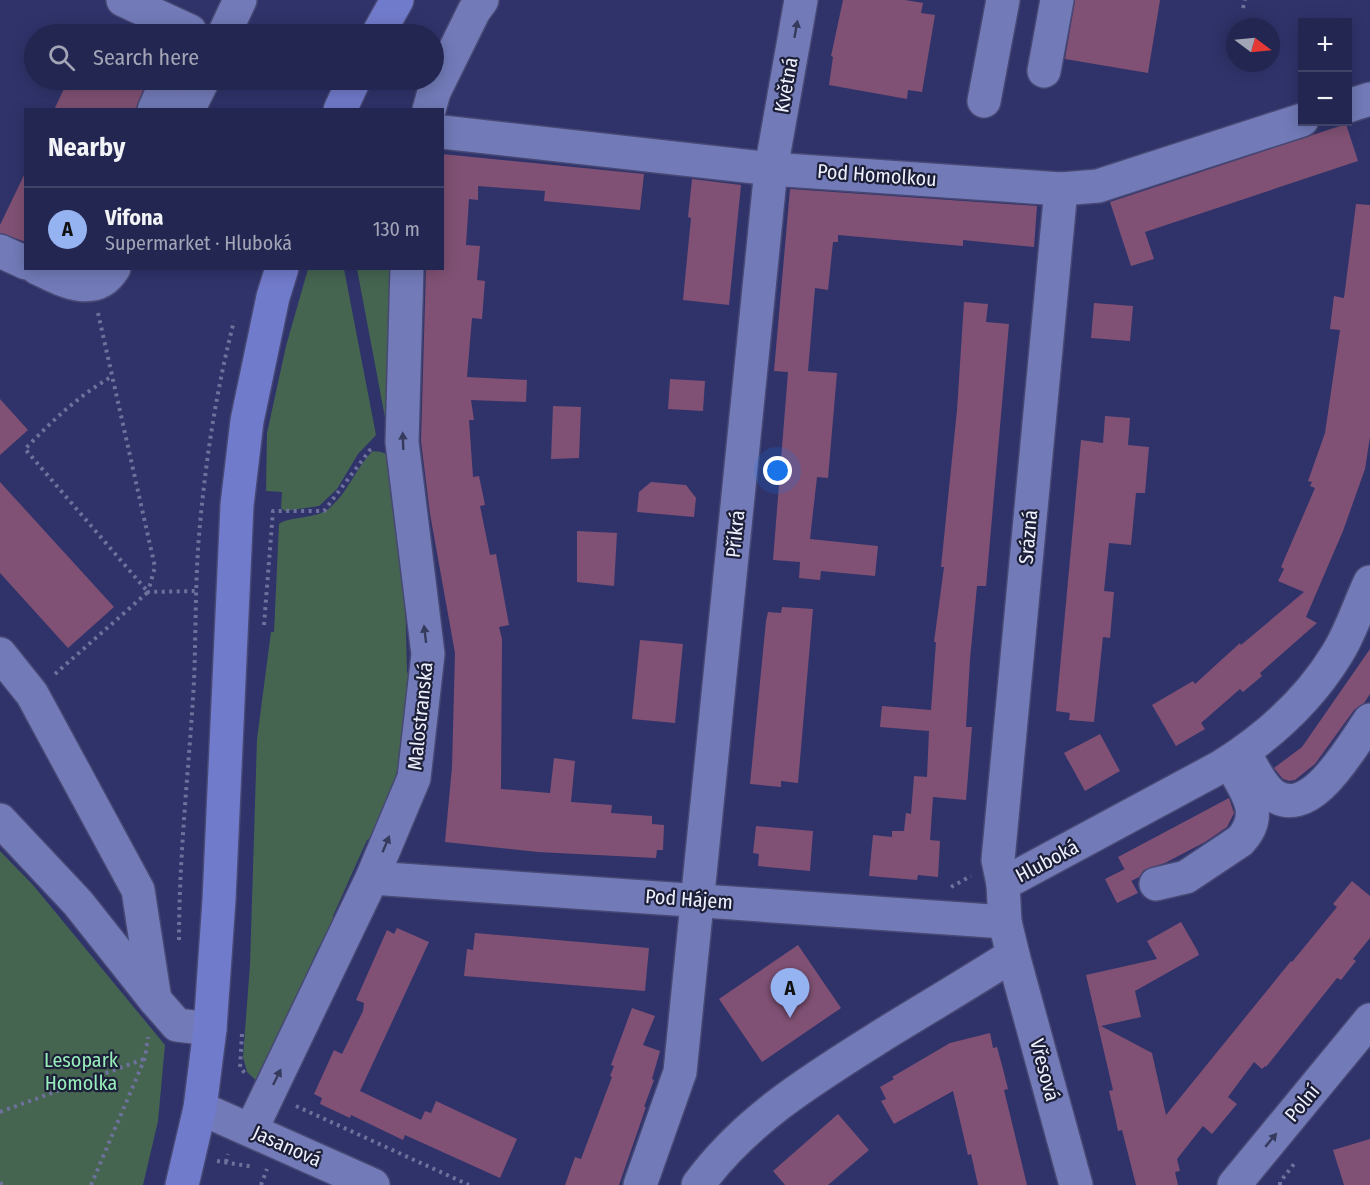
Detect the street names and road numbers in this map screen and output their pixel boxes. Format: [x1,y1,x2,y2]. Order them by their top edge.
street label: Květná [769,55,803,115]
street label: Pod Homolkou [816,159,938,191]
street label: Příkrá [721,509,749,559]
street label: Srázná [1014,509,1042,565]
street label: Malostranská [402,661,438,771]
street label: Hluboká [1011,834,1083,888]
street label: Pod Hájem [644,884,734,914]
street label: Vřesová [1025,1036,1065,1104]
street label: Polní [1280,1079,1324,1127]
street label: Jasanová [249,1120,325,1172]

